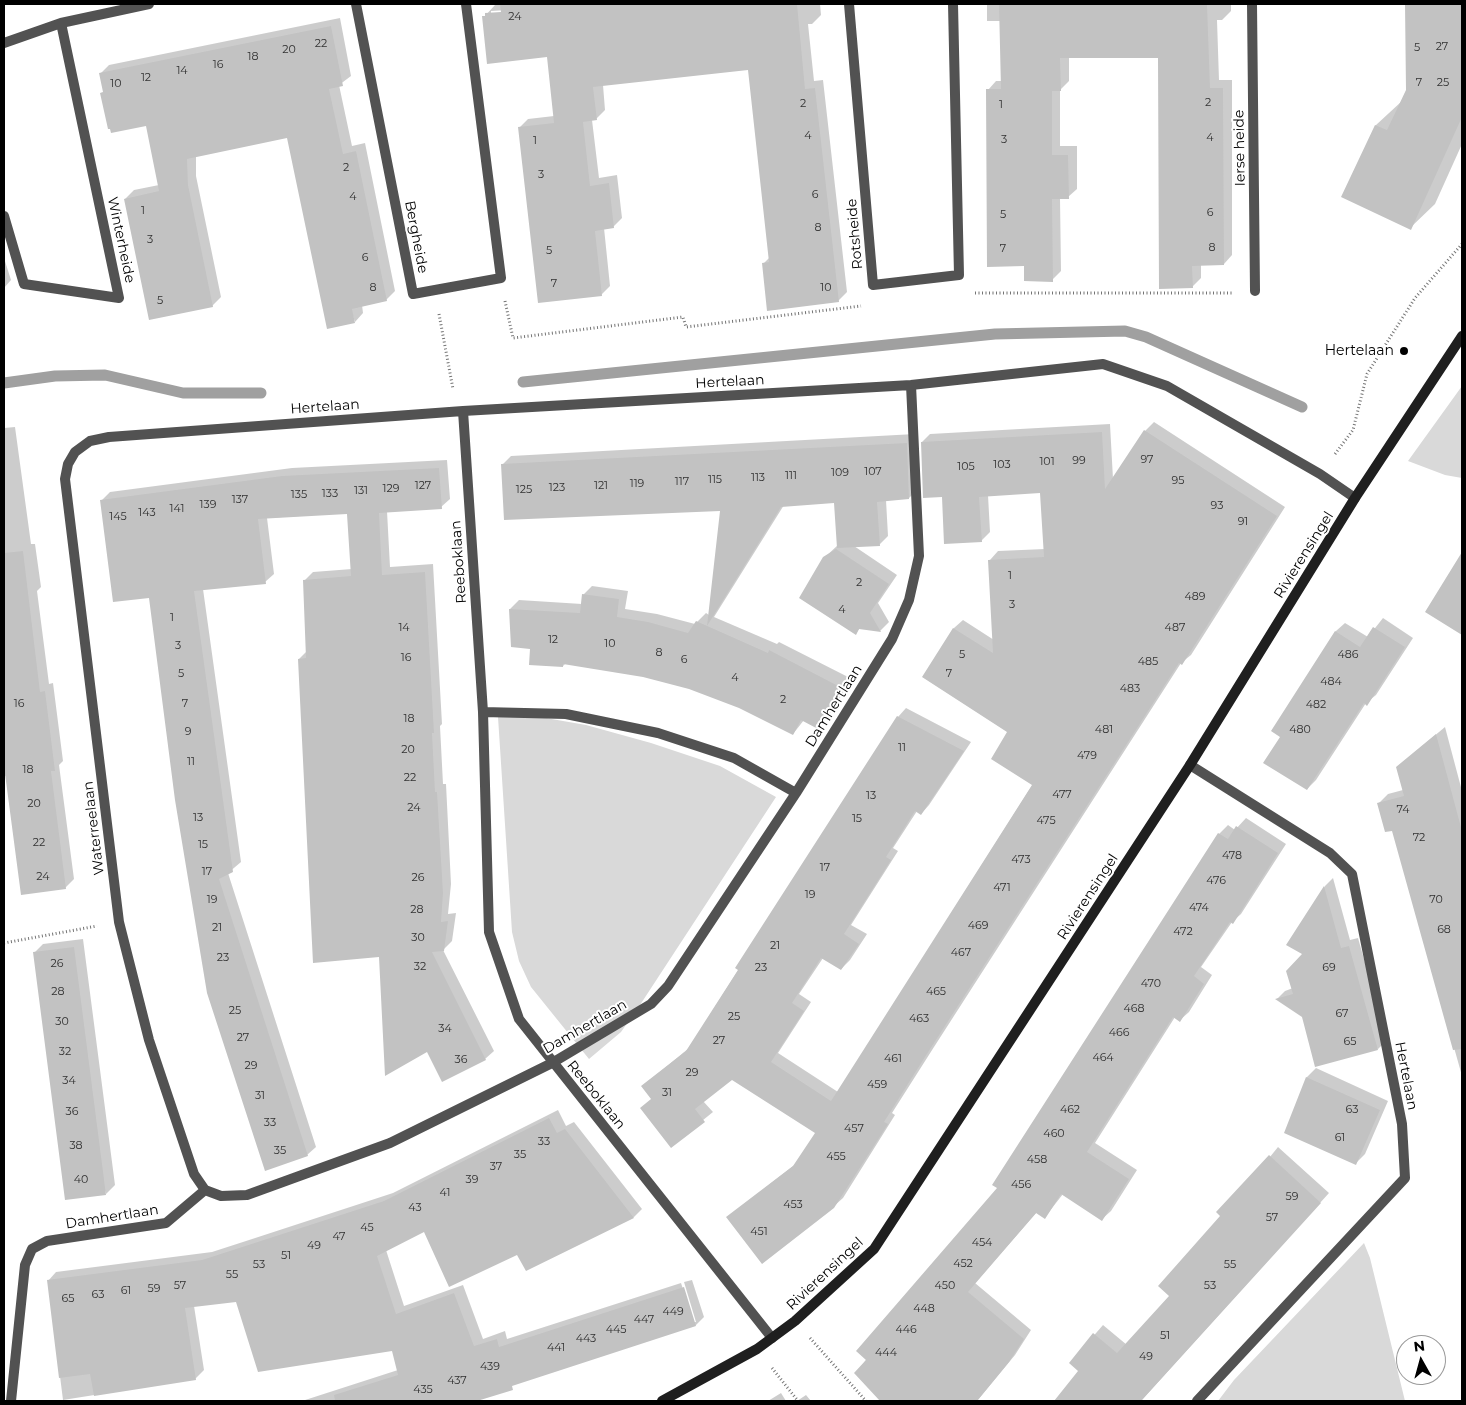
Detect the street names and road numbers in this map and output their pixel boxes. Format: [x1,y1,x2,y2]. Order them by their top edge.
street label: Ierse heide [1231,109,1249,187]
street label: Winterheide [104,195,138,285]
street label: Rotsheide [844,198,866,270]
street label: Bergheide [401,199,431,275]
street label: Hertelaan [695,372,765,392]
street label: Hertelaan [290,396,360,418]
street label: Rivierensingel [1271,509,1337,601]
street label: Reeboklaan [448,520,470,604]
street label: Damhertlaan [802,662,866,750]
street label: Waterreelaan [80,780,108,876]
street label: Rivierensingel [1054,851,1122,943]
street label: Damhertlaan [540,996,630,1058]
street label: Hertelaan [1391,1040,1421,1112]
street label: Reeboklaan [563,1057,629,1133]
street label: Damhertlaan [64,1201,160,1233]
street label: Rivierensingel [783,1234,867,1314]

